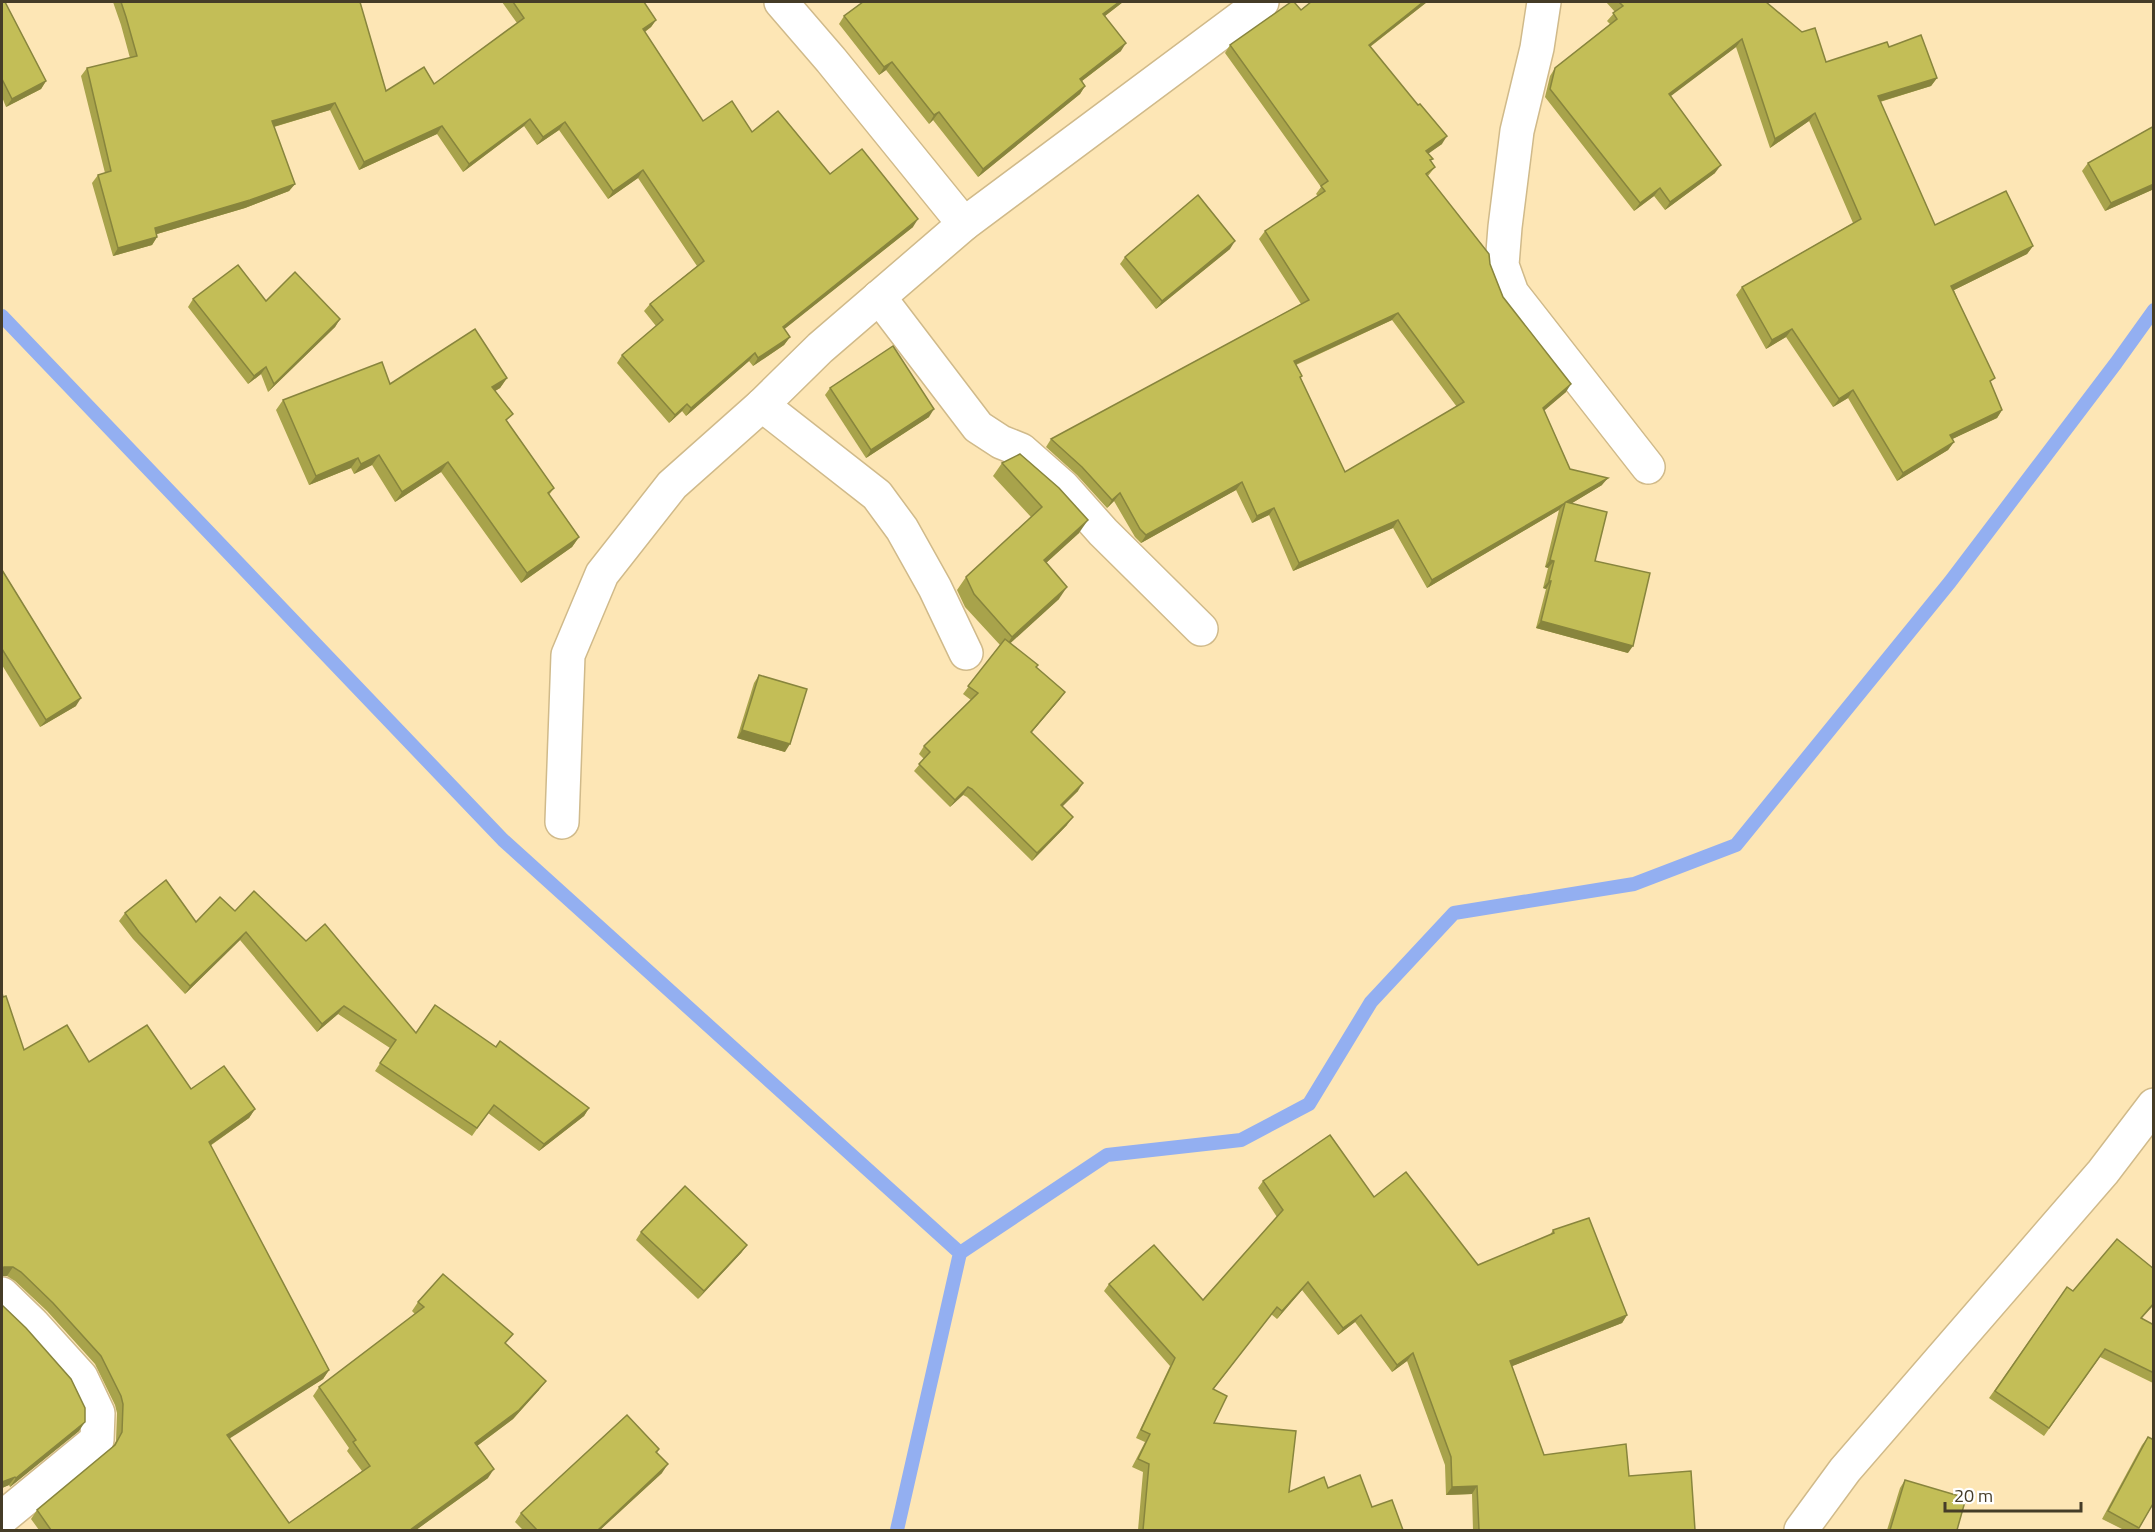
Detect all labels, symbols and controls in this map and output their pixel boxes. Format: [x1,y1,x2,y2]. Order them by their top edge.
scale bar [1945,1475,2082,1513]
text: 20 m [1954,1482,1993,1509]

